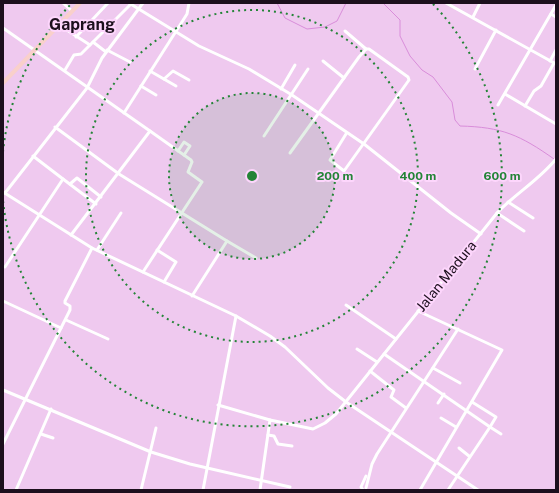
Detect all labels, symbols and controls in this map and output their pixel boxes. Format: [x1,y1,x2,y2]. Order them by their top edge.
district label: Gaprang [49,15,115,34]
centre of rings [245,169,259,183]
text: 200 m [317,169,353,183]
text: 400 m [400,169,437,183]
text: 600 m [484,169,521,183]
street label: Jalan Madura [413,237,479,315]

